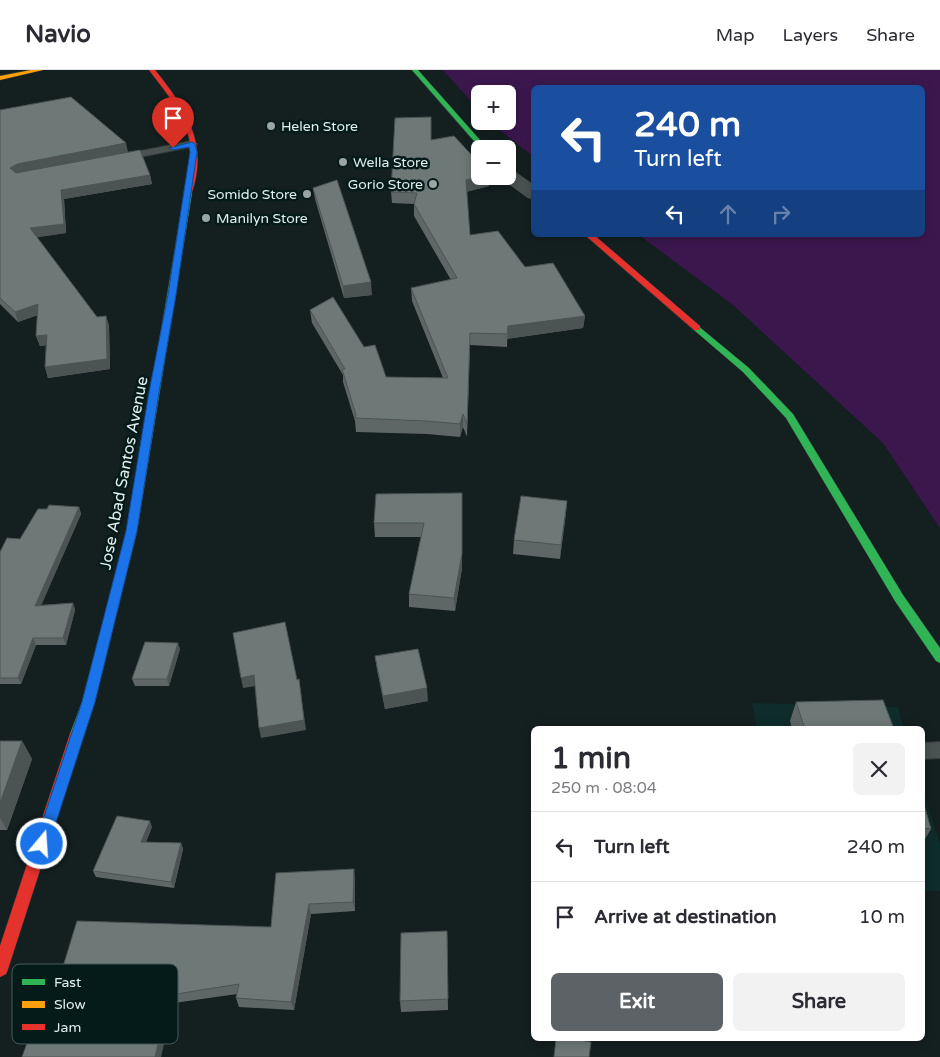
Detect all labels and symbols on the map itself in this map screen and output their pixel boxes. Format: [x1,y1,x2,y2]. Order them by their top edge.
pin [152,97,194,148]
place label: Helen Store [281,118,358,135]
marker: Helen Store [265,120,277,132]
place label: Wella Store [353,154,428,171]
marker: Wella Store [337,156,349,168]
place label: Gorio Store [348,176,423,193]
marker: Gorio Store [427,178,439,190]
place label: Somido Store [207,186,297,203]
marker: Somido Store [301,188,313,200]
place label: Manilyn Store [216,210,308,227]
marker: Manilyn Store [200,212,212,224]
street label: Jose Abad Santos Avenue [95,375,153,572]
position arrow [15,817,67,869]
legend [12,964,178,1044]
text: Fast [54,974,82,991]
text: Slow [54,996,86,1013]
text: Jam [54,1019,81,1036]

